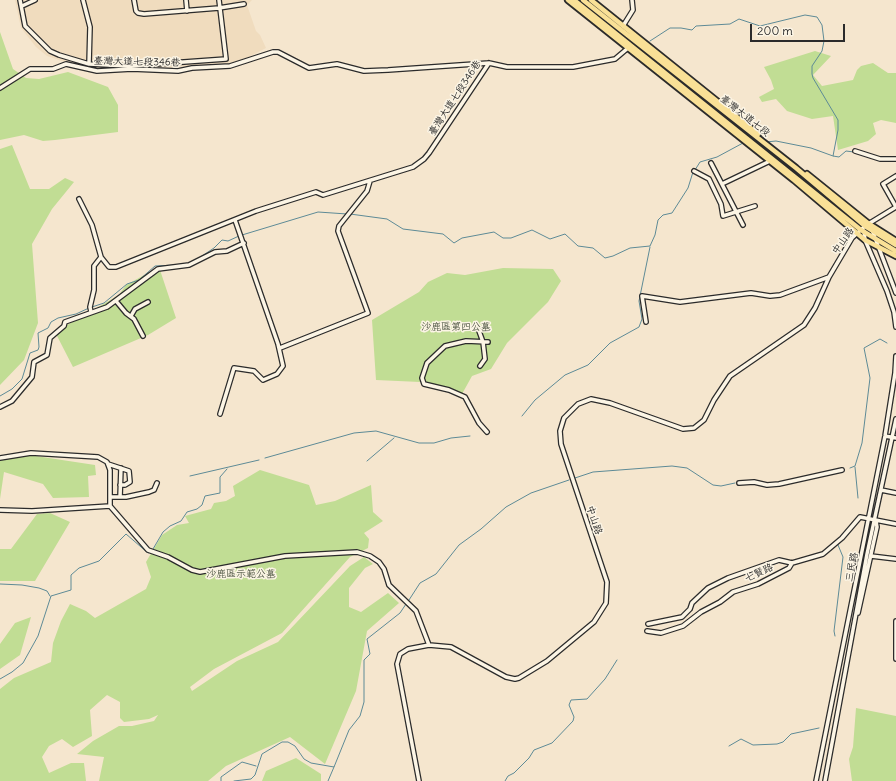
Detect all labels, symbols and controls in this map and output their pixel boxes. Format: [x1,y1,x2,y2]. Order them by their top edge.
scale bar [752,16,847,42]
text: 200 m [757,23,793,38]
street label: 臺灣大道七段346巷 [93,55,181,69]
street label: 臺灣大道七段346巷 [426,58,484,138]
street label: 臺灣大道七段 [718,93,772,139]
street label: 中山路 [829,225,857,257]
park label: 沙鹿區第四公墓 [421,321,491,333]
street label: 中山路 [583,504,605,536]
street label: 三民路 [843,551,861,583]
street label: 七賢路 [743,561,775,585]
park label: 沙鹿區示範公墓 [206,568,276,580]

